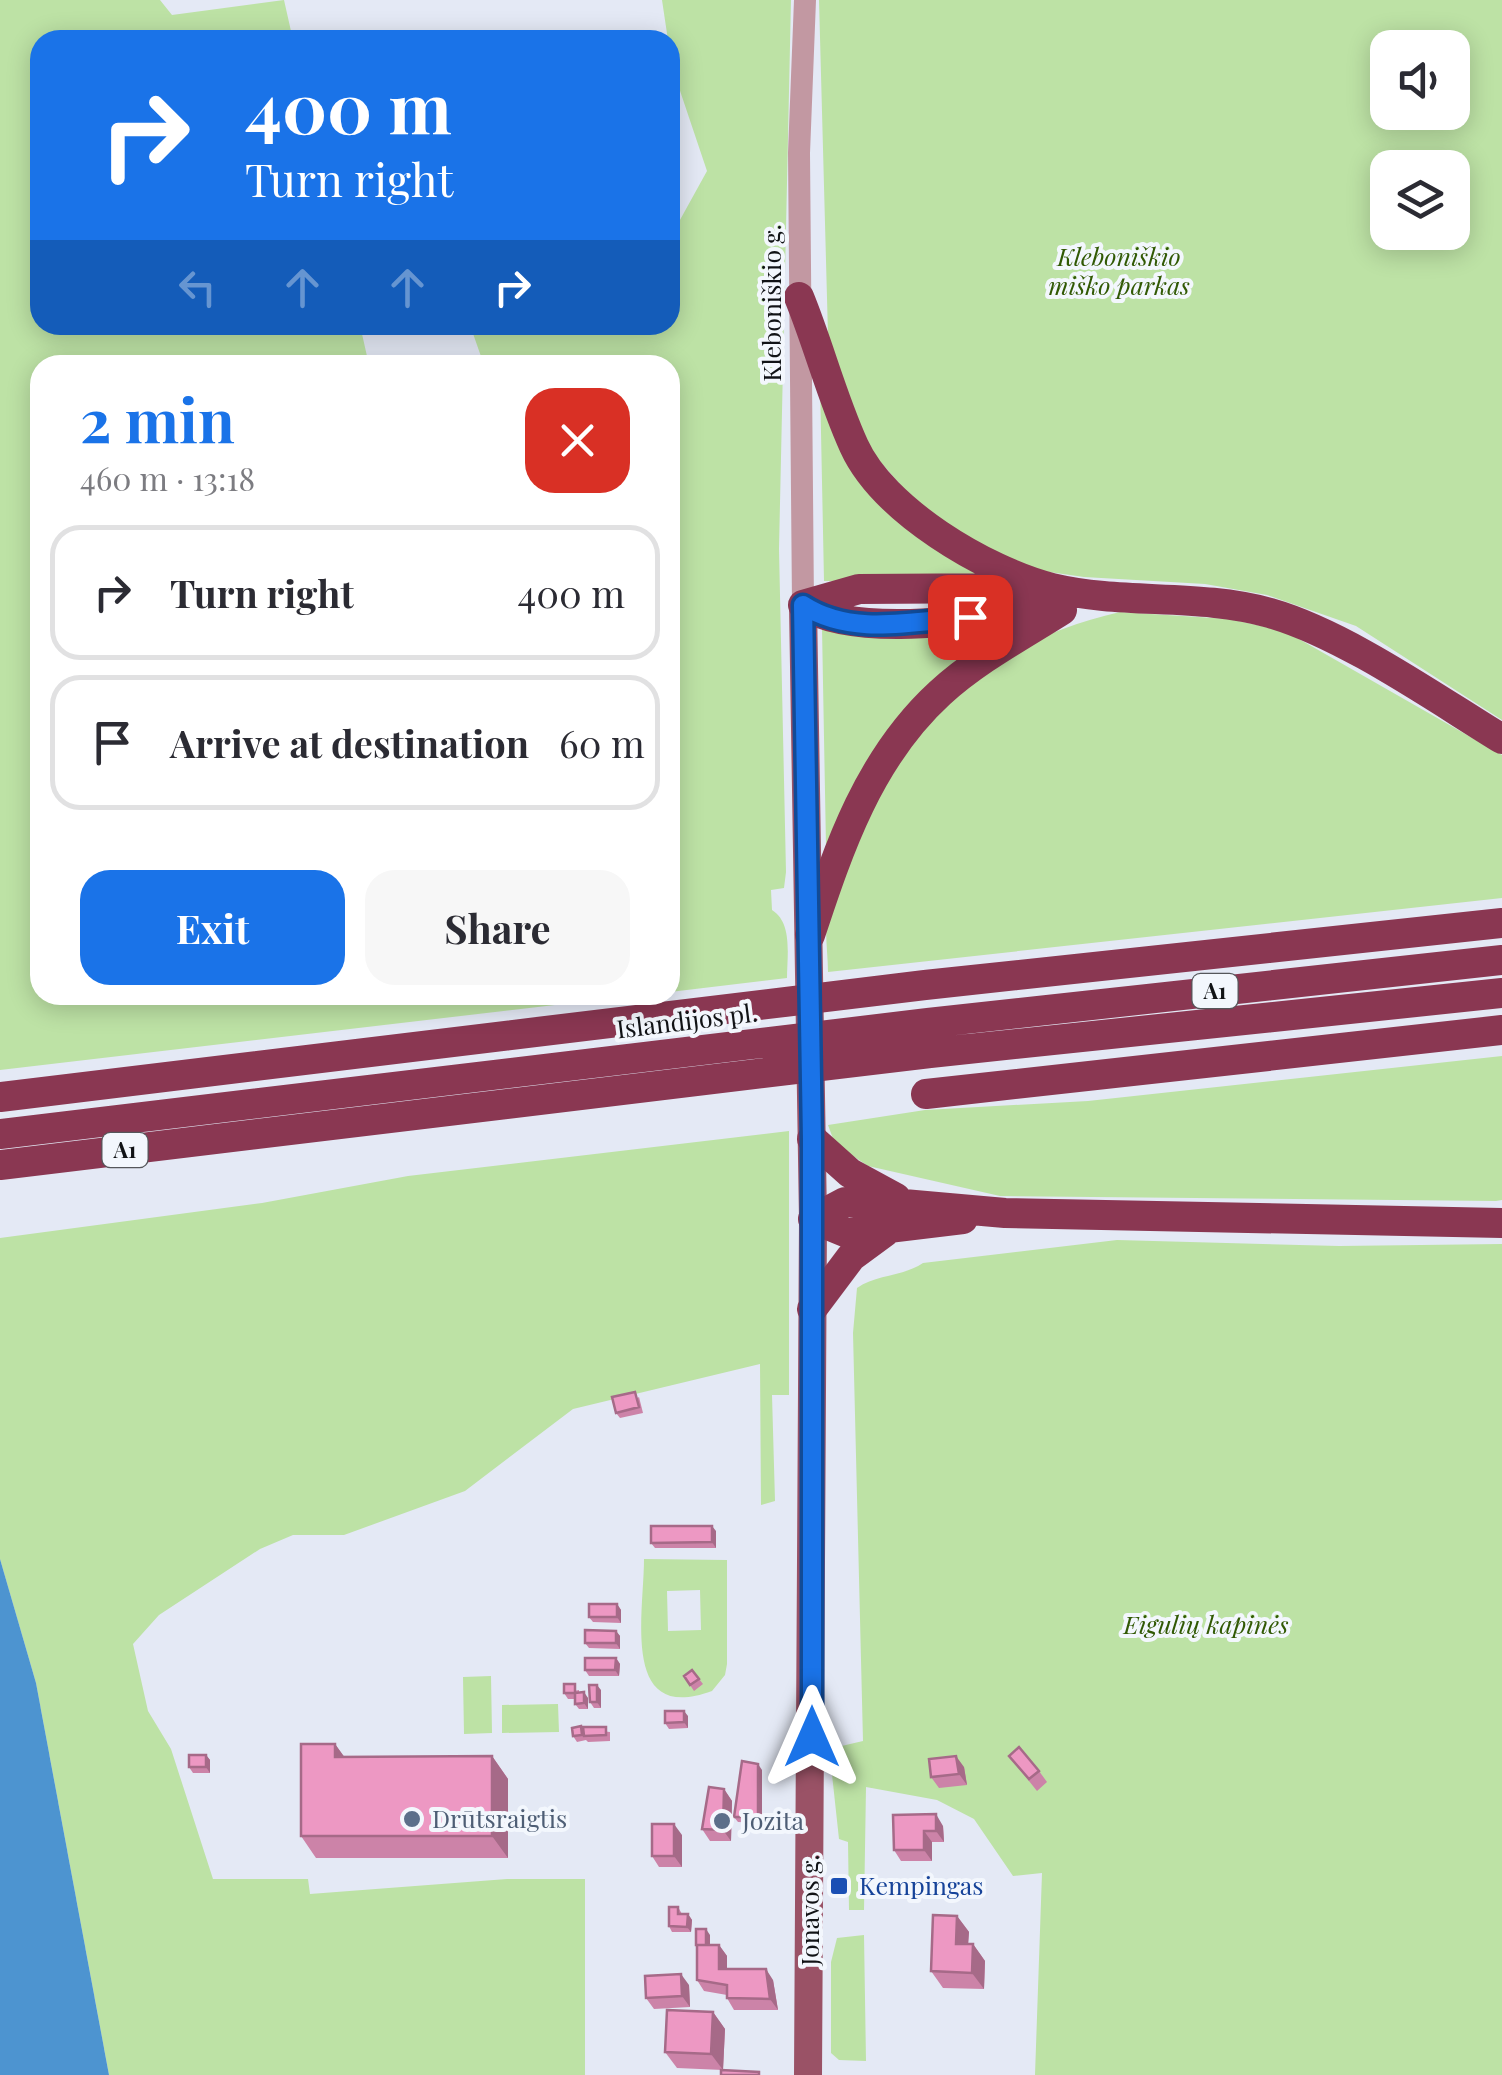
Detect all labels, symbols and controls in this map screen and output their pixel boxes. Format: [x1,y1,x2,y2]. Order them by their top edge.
map controls [1370,30,1470,250]
button: sound [1370,30,1470,130]
text: 400 m [245,58,452,152]
icon: right [80,70,210,200]
text: Turn right [245,148,453,208]
button: layers [1370,150,1470,250]
street label: Kleboniškio g. [754,224,787,382]
park label: Kleboniškio miško parkas [1048,239,1190,301]
icon: left [170,260,225,315]
icon: ahead [275,260,330,315]
icon: ahead [380,260,435,315]
icon: right [485,260,540,315]
text: 2 min [80,378,235,458]
button: close [525,388,630,493]
text: 460 m · 13:18 [80,456,255,499]
icon: right [85,565,140,620]
text: Turn right [170,567,354,618]
text: 400 m [517,567,625,618]
pin [928,575,1013,660]
icon: arrive [943,590,998,645]
icon: arrive [85,715,140,770]
text: Arrive at destination [170,717,529,768]
text: 60 m [559,717,645,768]
button: Exit [80,870,345,985]
button: Share [365,870,630,985]
road number: A1 [1192,974,1238,1008]
street label: Islandijos pl. [615,995,759,1045]
road number: A1 [102,1133,148,1167]
park label: Eigulių kapinės [1122,1607,1289,1640]
position arrow [760,1685,864,1789]
place label: Drūtsraigtis [432,1801,567,1834]
place label: Jozita [741,1803,804,1836]
marker: Drūtsraigtis [401,1808,423,1830]
marker: Jozita [711,1810,733,1832]
street label: Jonavos g. [792,1854,825,1967]
place label: Kempingas [859,1868,983,1901]
marker: Kempingas [828,1875,850,1897]

